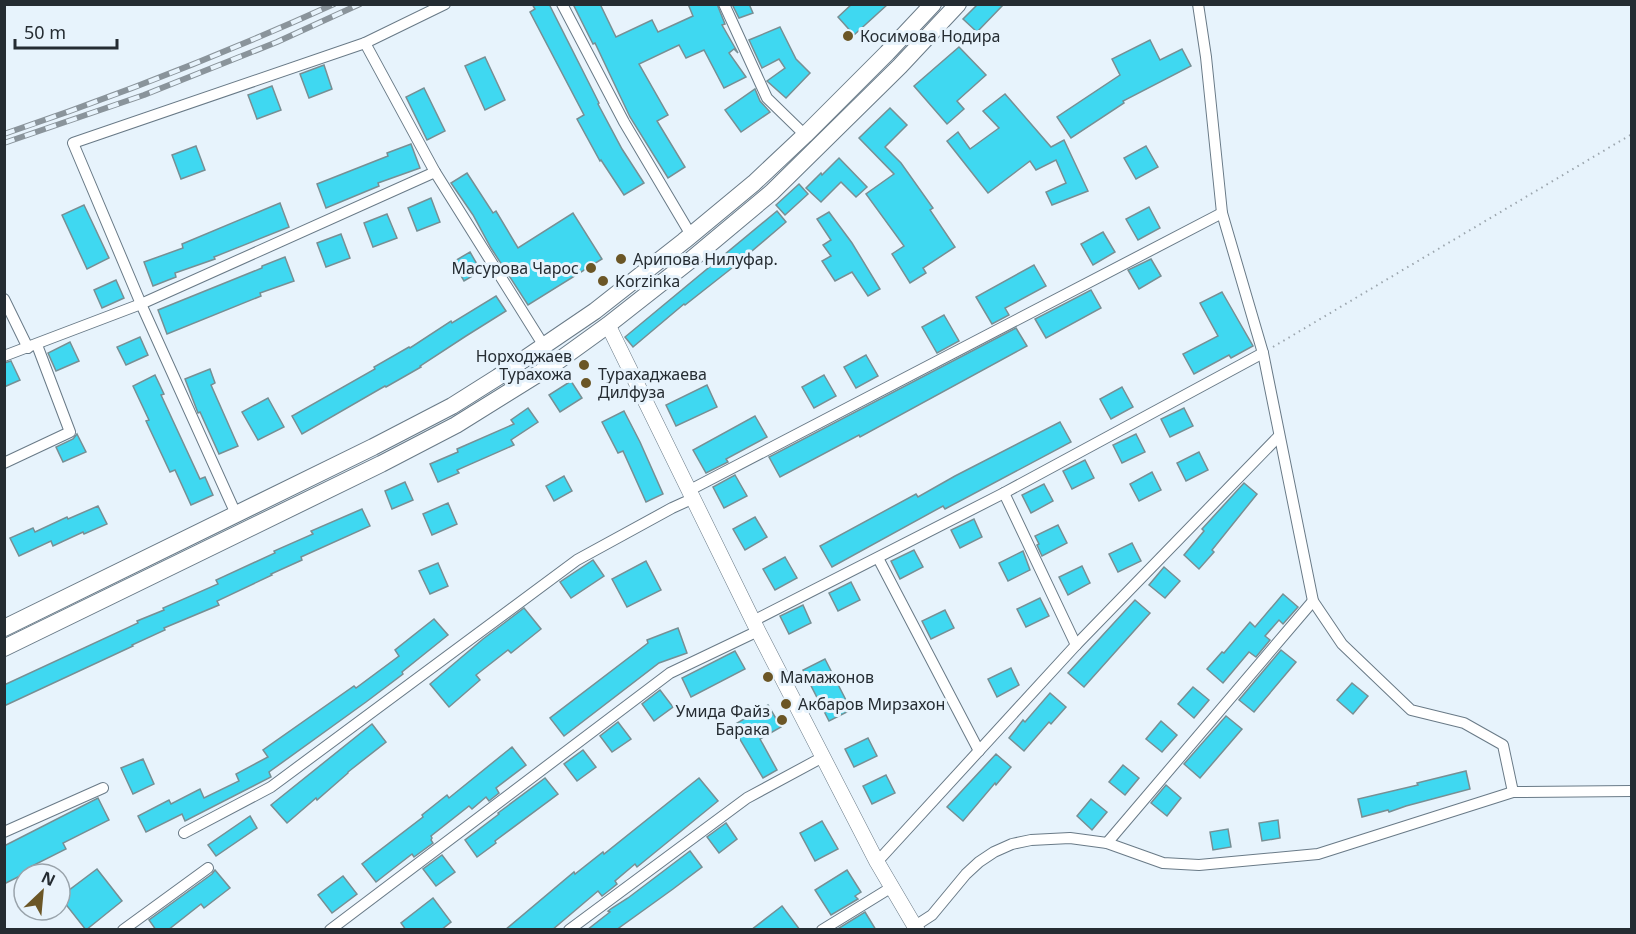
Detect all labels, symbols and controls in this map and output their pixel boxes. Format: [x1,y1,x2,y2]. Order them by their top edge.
scale bar [15,12,117,50]
text: 50 m [24,20,66,44]
place label: Косимова Нодира [860,25,1000,47]
marker: Косимова Нодира [841,29,855,43]
place label: Арипова Нилуфар. [633,248,778,270]
marker: Арипова Нилуфар. [614,252,628,266]
place label: Масурова Чарос [451,257,579,279]
marker: Масурова Чарос [584,261,598,275]
place label: Korzinka [615,270,680,292]
marker: Korzinka [596,274,610,288]
place label: Норходжаев Турахожа [476,345,572,385]
marker: Норходжаев Турахожа [577,358,591,372]
place label: Турахаджаева Дилфуза [598,363,707,403]
marker: Турахаджаева Дилфуза [579,376,593,390]
place label: Мамажонов [780,666,874,688]
marker: Мамажонов [761,670,775,684]
place label: Акбаров Мирзахон [798,693,945,715]
marker: Акбаров Мирзахон [779,697,793,711]
place label: Умида Файз Барака [676,700,770,740]
marker: Умида Файз Барака [775,713,789,727]
north arrow [12,862,72,922]
text: N [38,866,59,891]

